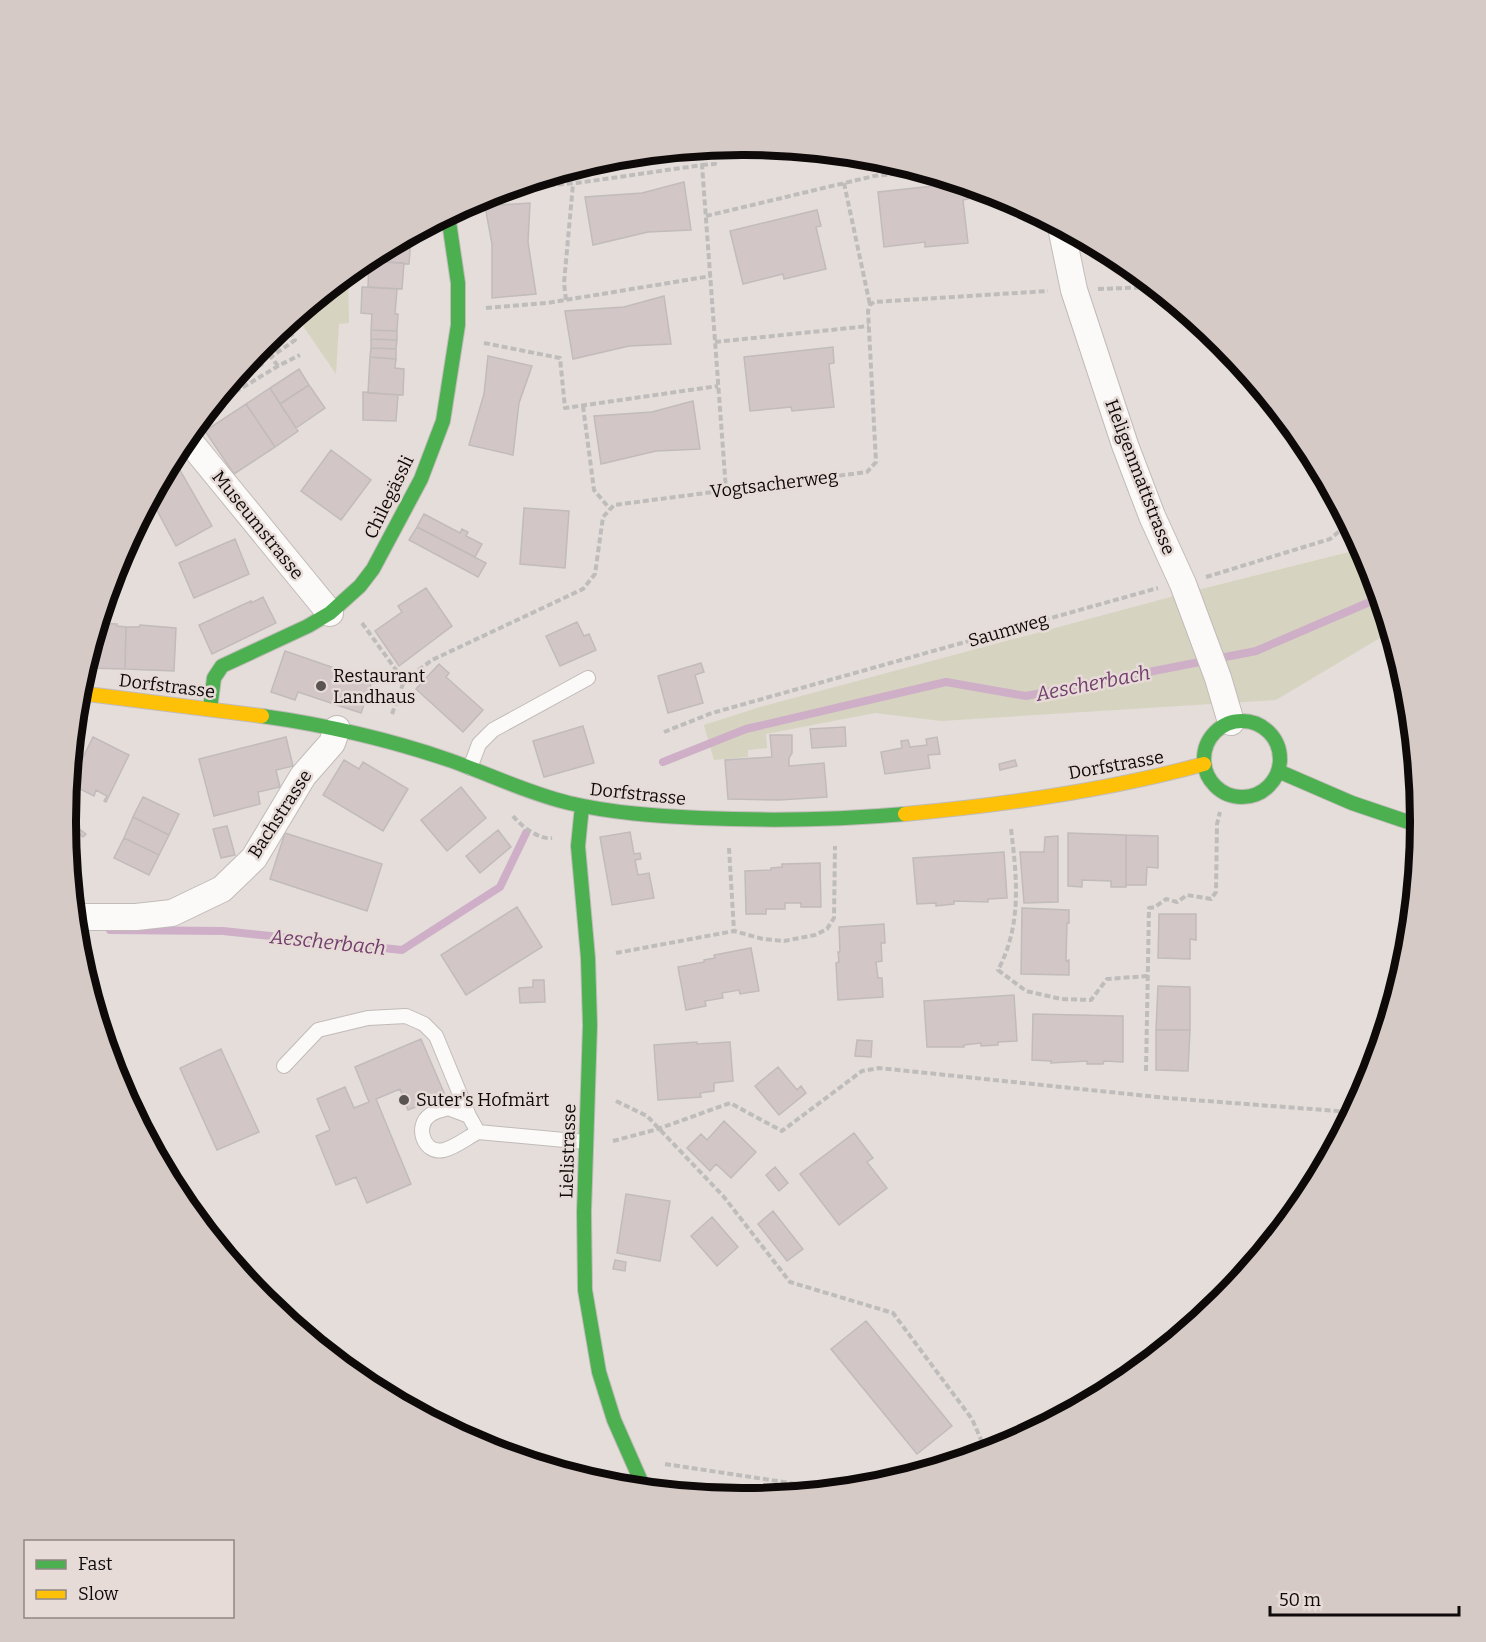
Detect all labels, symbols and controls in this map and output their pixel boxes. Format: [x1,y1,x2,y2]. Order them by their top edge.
street label: Heligenmattstrasse [1100,396,1180,558]
street label: Chilegässli [359,452,419,542]
street label: Vogtsacherweg [709,465,839,503]
street label: Museumstrasse [207,466,309,584]
street label: Saumweg [966,608,1050,652]
water label: Aescherbach [1033,660,1152,706]
place label: Restaurant Landhaus [333,665,426,708]
street label: Dorfstrasse [118,669,216,703]
marker: Restaurant Landhaus [314,679,328,693]
street label: Dorfstrasse [1067,746,1165,784]
street label: Bachstrasse [243,766,317,862]
street label: Dorfstrasse [589,778,687,810]
water label: Aescherbach [268,924,387,960]
place label: Suter's Hofmärt [416,1089,550,1111]
marker: Suter's Hofmärt [397,1093,411,1107]
street label: Lielistrasse [555,1103,581,1199]
legend [24,1540,234,1618]
text: Fast [78,1553,113,1575]
scale bar [1270,1579,1459,1617]
text: Slow [78,1583,119,1605]
text: 50 m [1279,1589,1321,1611]

